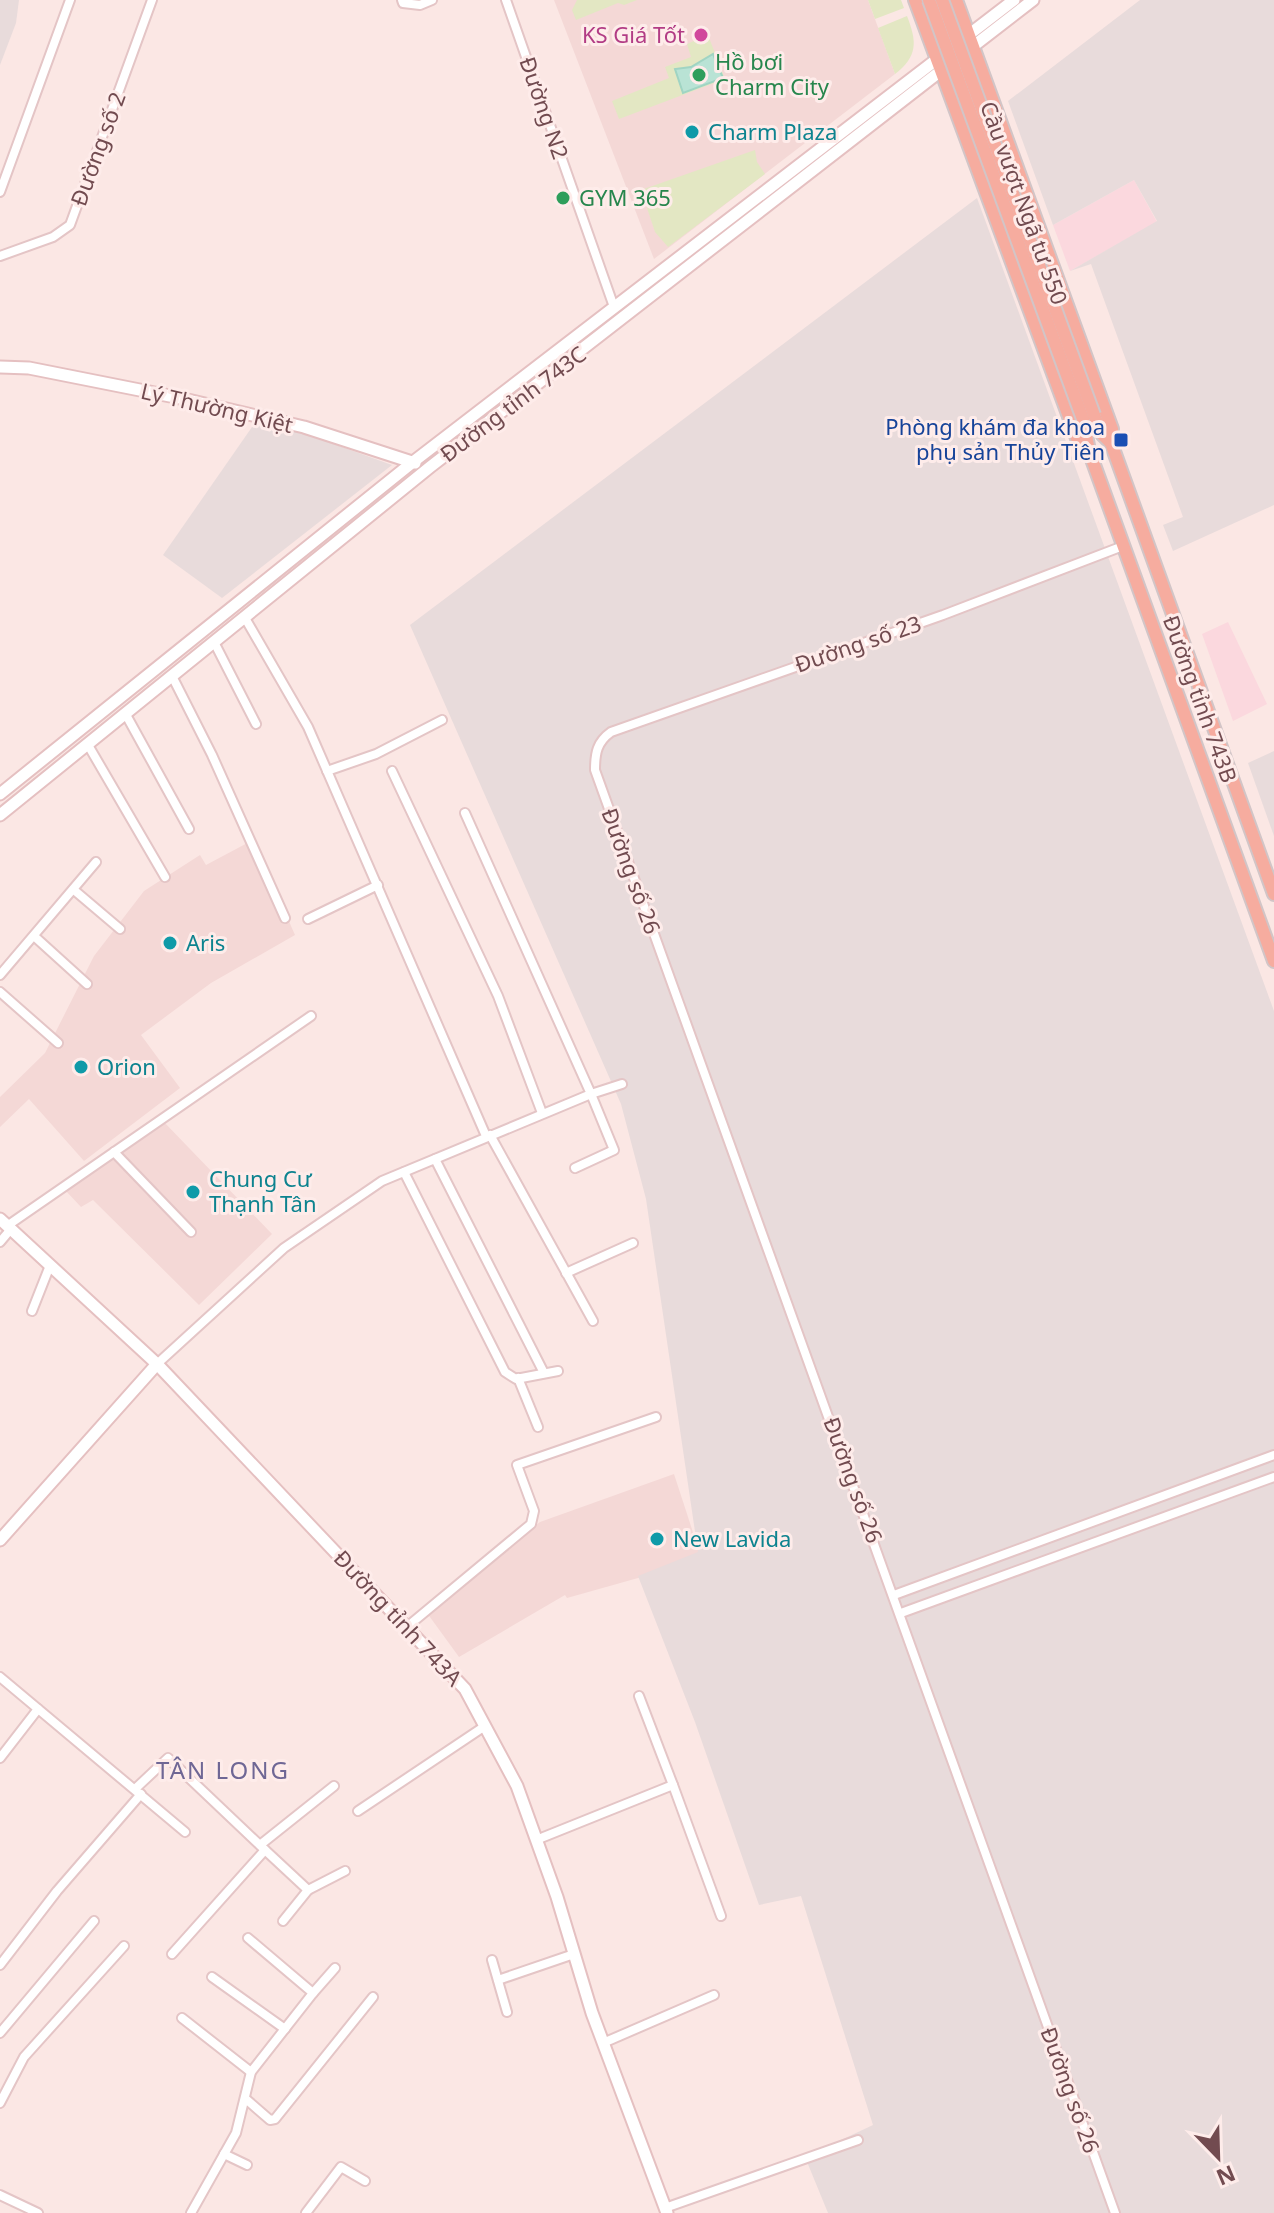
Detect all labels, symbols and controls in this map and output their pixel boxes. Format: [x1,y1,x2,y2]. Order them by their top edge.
place label: KS Giá Tốt [582,19,685,49]
marker: KS Giá Tốt [692,26,710,44]
place label: Hồ bơi Charm City [715,46,830,101]
street label: Đường N2 [513,52,576,163]
marker: Hồ bơi Charm City [690,66,708,84]
street label: Đường số 2 [63,87,132,210]
street label: Cầu vượt Ngã tư 550 [974,97,1076,308]
place label: Charm Plaza [708,116,837,146]
marker: Charm Plaza [683,123,701,141]
place label: GYM 365 [579,182,671,212]
marker: GYM 365 [554,189,572,207]
street label: Đường tỉnh 743C [433,338,592,468]
street label: Lý Thường Kiệt [138,375,296,439]
place label: Phòng khám đa khoa phụ sản Thủy Tiên [885,411,1105,466]
marker: Phòng khám đa khoa phụ sản Thủy Tiên [1112,431,1130,449]
street label: Đường số 23 [790,607,925,679]
street label: Đường tỉnh 743B [1157,611,1245,786]
street label: Đường số 26 [595,803,669,938]
place label: Aris [186,927,225,957]
marker: Aris [161,934,179,952]
place label: Orion [97,1051,156,1081]
marker: Orion [72,1058,90,1076]
place label: Chung Cư Thạnh Tân [209,1163,317,1218]
marker: Chung Cư Thạnh Tân [184,1183,202,1201]
street label: Đường số 26 [817,1412,891,1547]
place label: New Lavida [673,1523,791,1553]
marker: New Lavida [648,1530,666,1548]
street label: Đường tỉnh 743A [328,1543,470,1692]
district label: TÂN LONG [156,1753,290,1786]
street label: Đường số 26 [1034,2022,1108,2157]
north arrow [1178,2117,1258,2197]
text: N [1212,2159,1240,2194]

